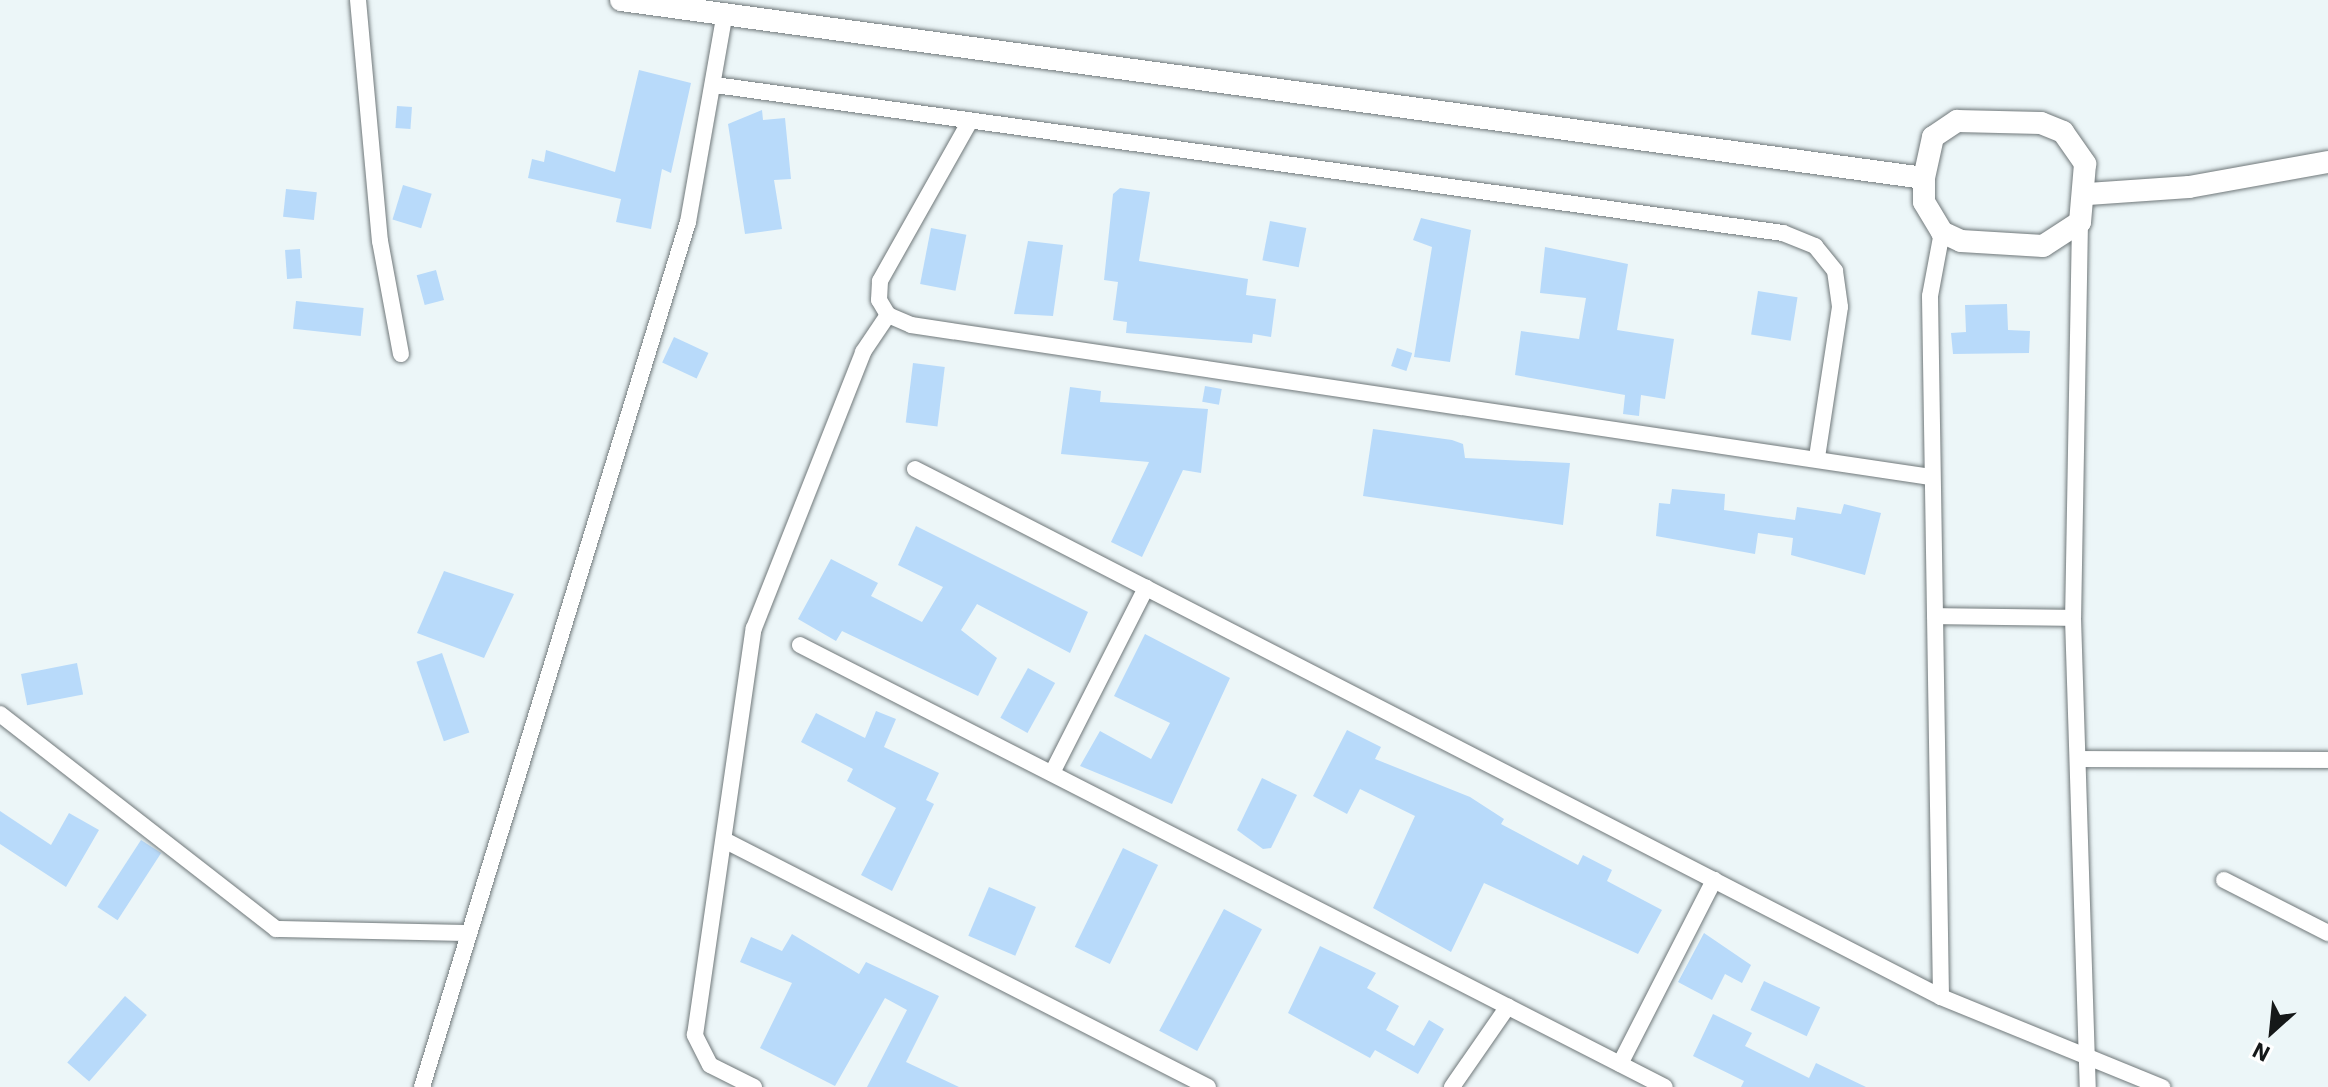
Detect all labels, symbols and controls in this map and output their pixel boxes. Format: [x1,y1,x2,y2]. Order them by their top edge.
north arrow [2232,991,2312,1071]
text: N [2247,1036,2275,1069]

